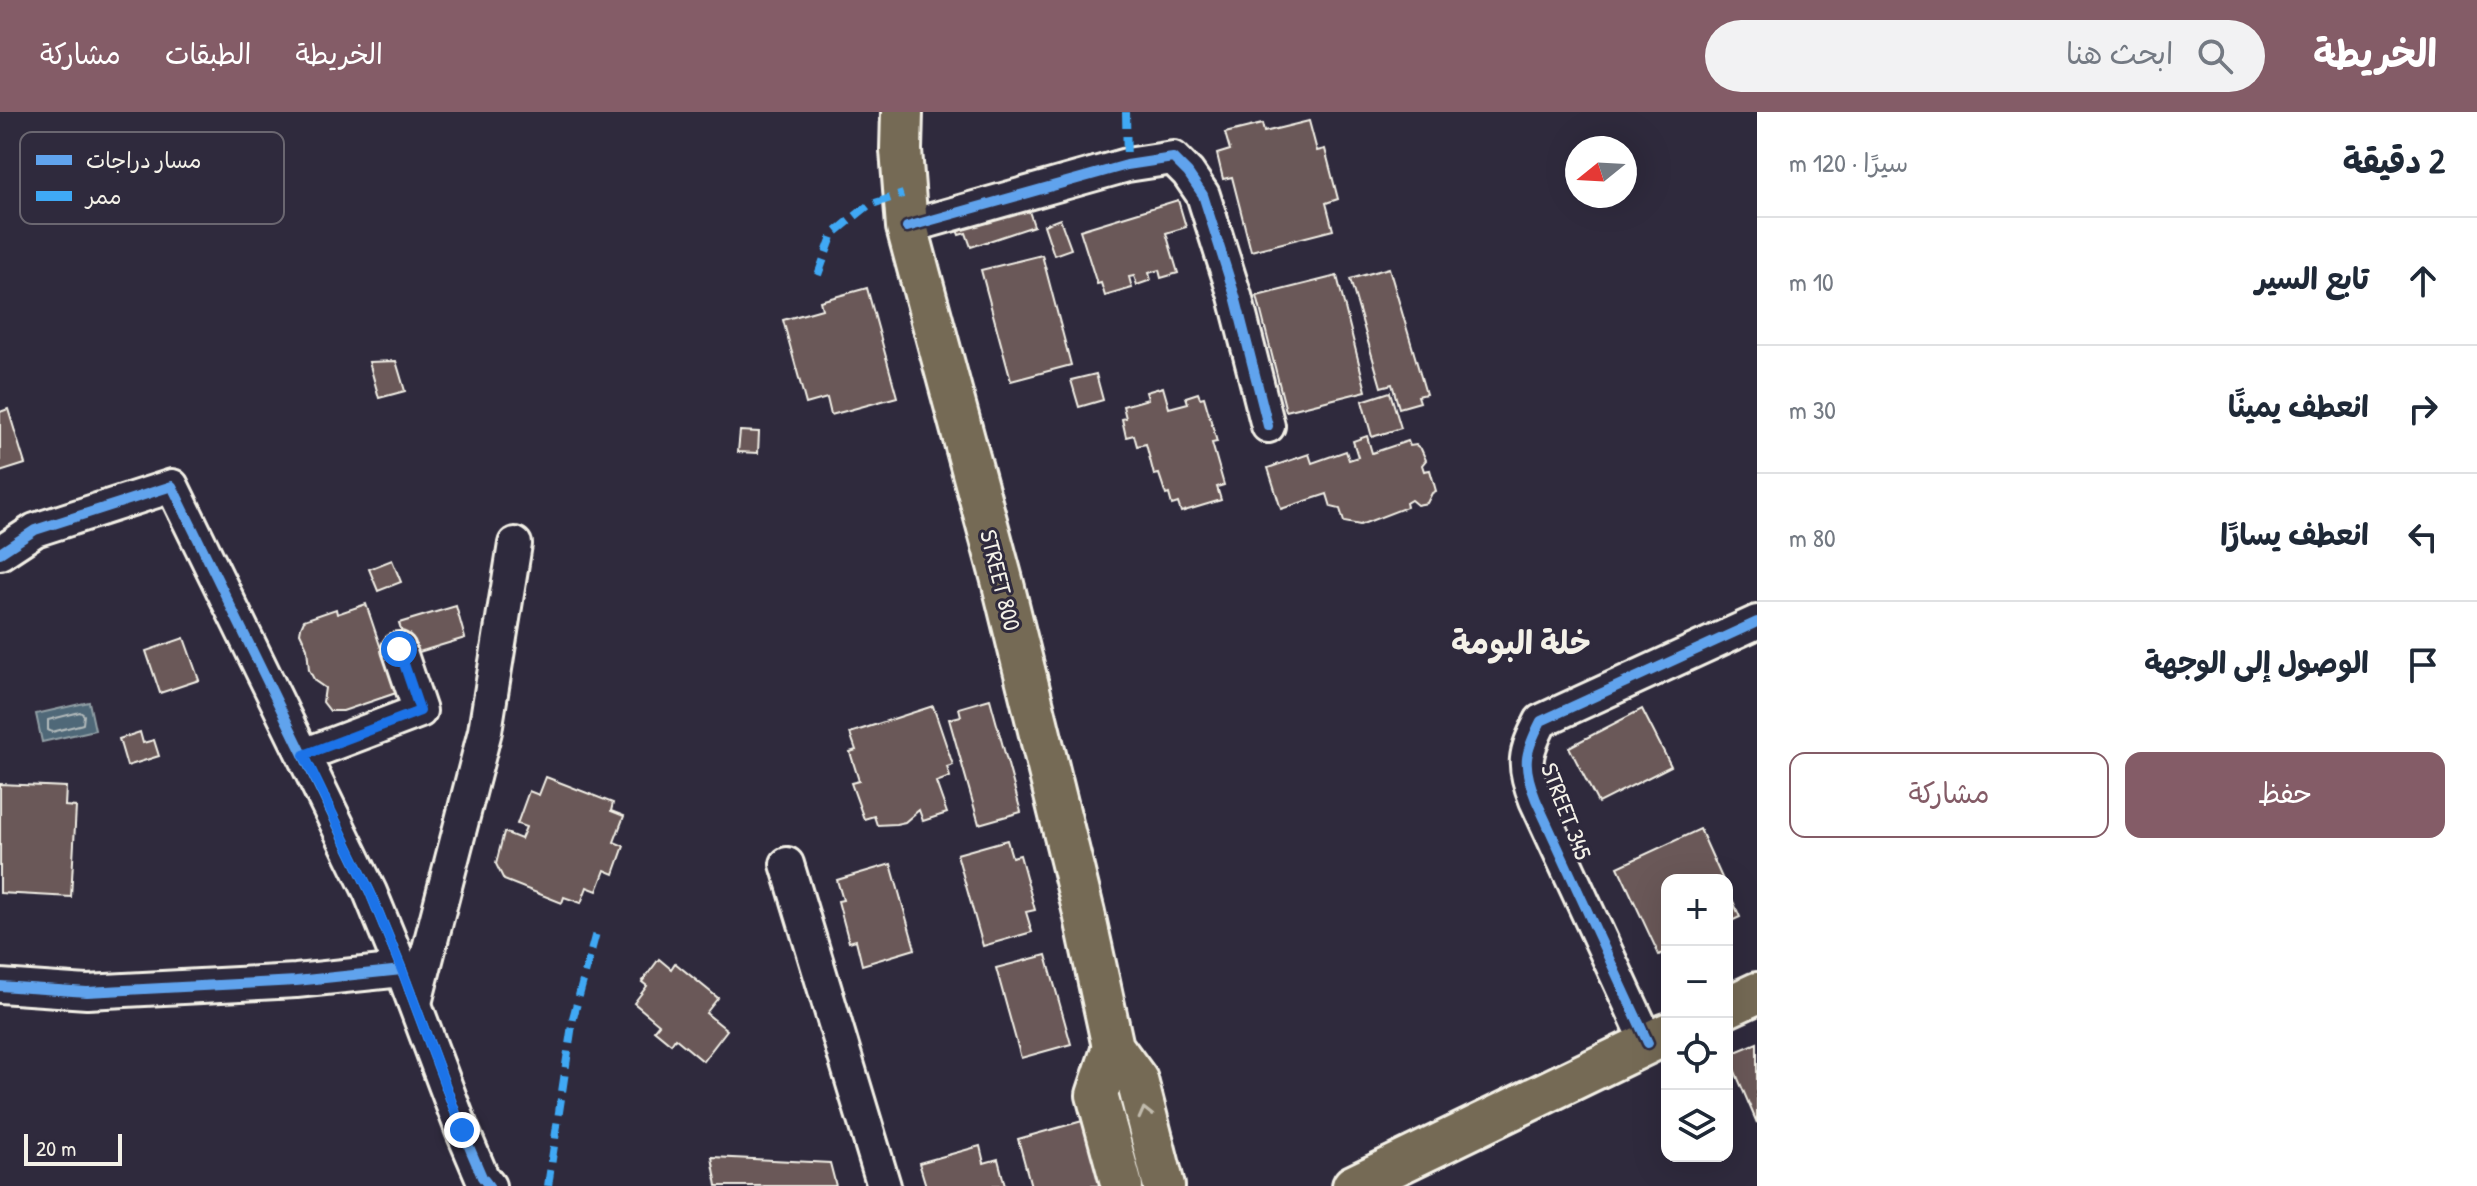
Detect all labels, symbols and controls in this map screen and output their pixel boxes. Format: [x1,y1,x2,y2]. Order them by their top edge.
search box [1705,20,2265,92]
text: الخريطة [2313,27,2437,79]
text: ابحث هنا [2066,33,2173,73]
icon: search [2193,34,2237,78]
text: مشاركة [40,35,121,73]
text: الطبقات [165,35,251,73]
text: الخريطة [295,35,383,73]
legend [20,132,284,224]
north arrow [1565,136,1637,208]
text: 2 دقيقة [2343,138,2445,184]
text: مسار دراجات [86,145,202,175]
text: سيرًا · 120 m [1789,145,1908,180]
text: ممر [84,181,122,211]
text: تابع السير [2255,258,2369,298]
icon: ahead [2401,259,2445,303]
text: 10 m [1789,264,1834,299]
text: انعطف يمينًا [2228,386,2369,426]
icon: right [2401,387,2445,431]
text: 30 m [1789,392,1836,427]
text: انعطف يسارًا [2220,514,2369,554]
icon: left [2401,515,2445,559]
text: 80 m [1789,520,1836,555]
street label: STREET 800 [973,526,1029,634]
district label: خلة البومة [1451,621,1591,664]
route start [381,631,417,667]
text: الوصول إلى الوجهة [2144,642,2369,682]
icon: arrive [2401,643,2445,687]
button: مشاركة [1789,752,2109,838]
button: حفظ [2125,752,2445,838]
street label: STREET 345 [1534,758,1600,864]
map controls [1661,874,1733,1162]
button: + [1661,874,1733,946]
button: − [1661,946,1733,1018]
button: locate [1661,1018,1733,1090]
button: layers [1661,1090,1733,1162]
one-way arrow [1138,1107,1155,1120]
route end [444,1112,480,1148]
scale bar [24,1130,122,1166]
text: 20 m [36,1133,76,1163]

